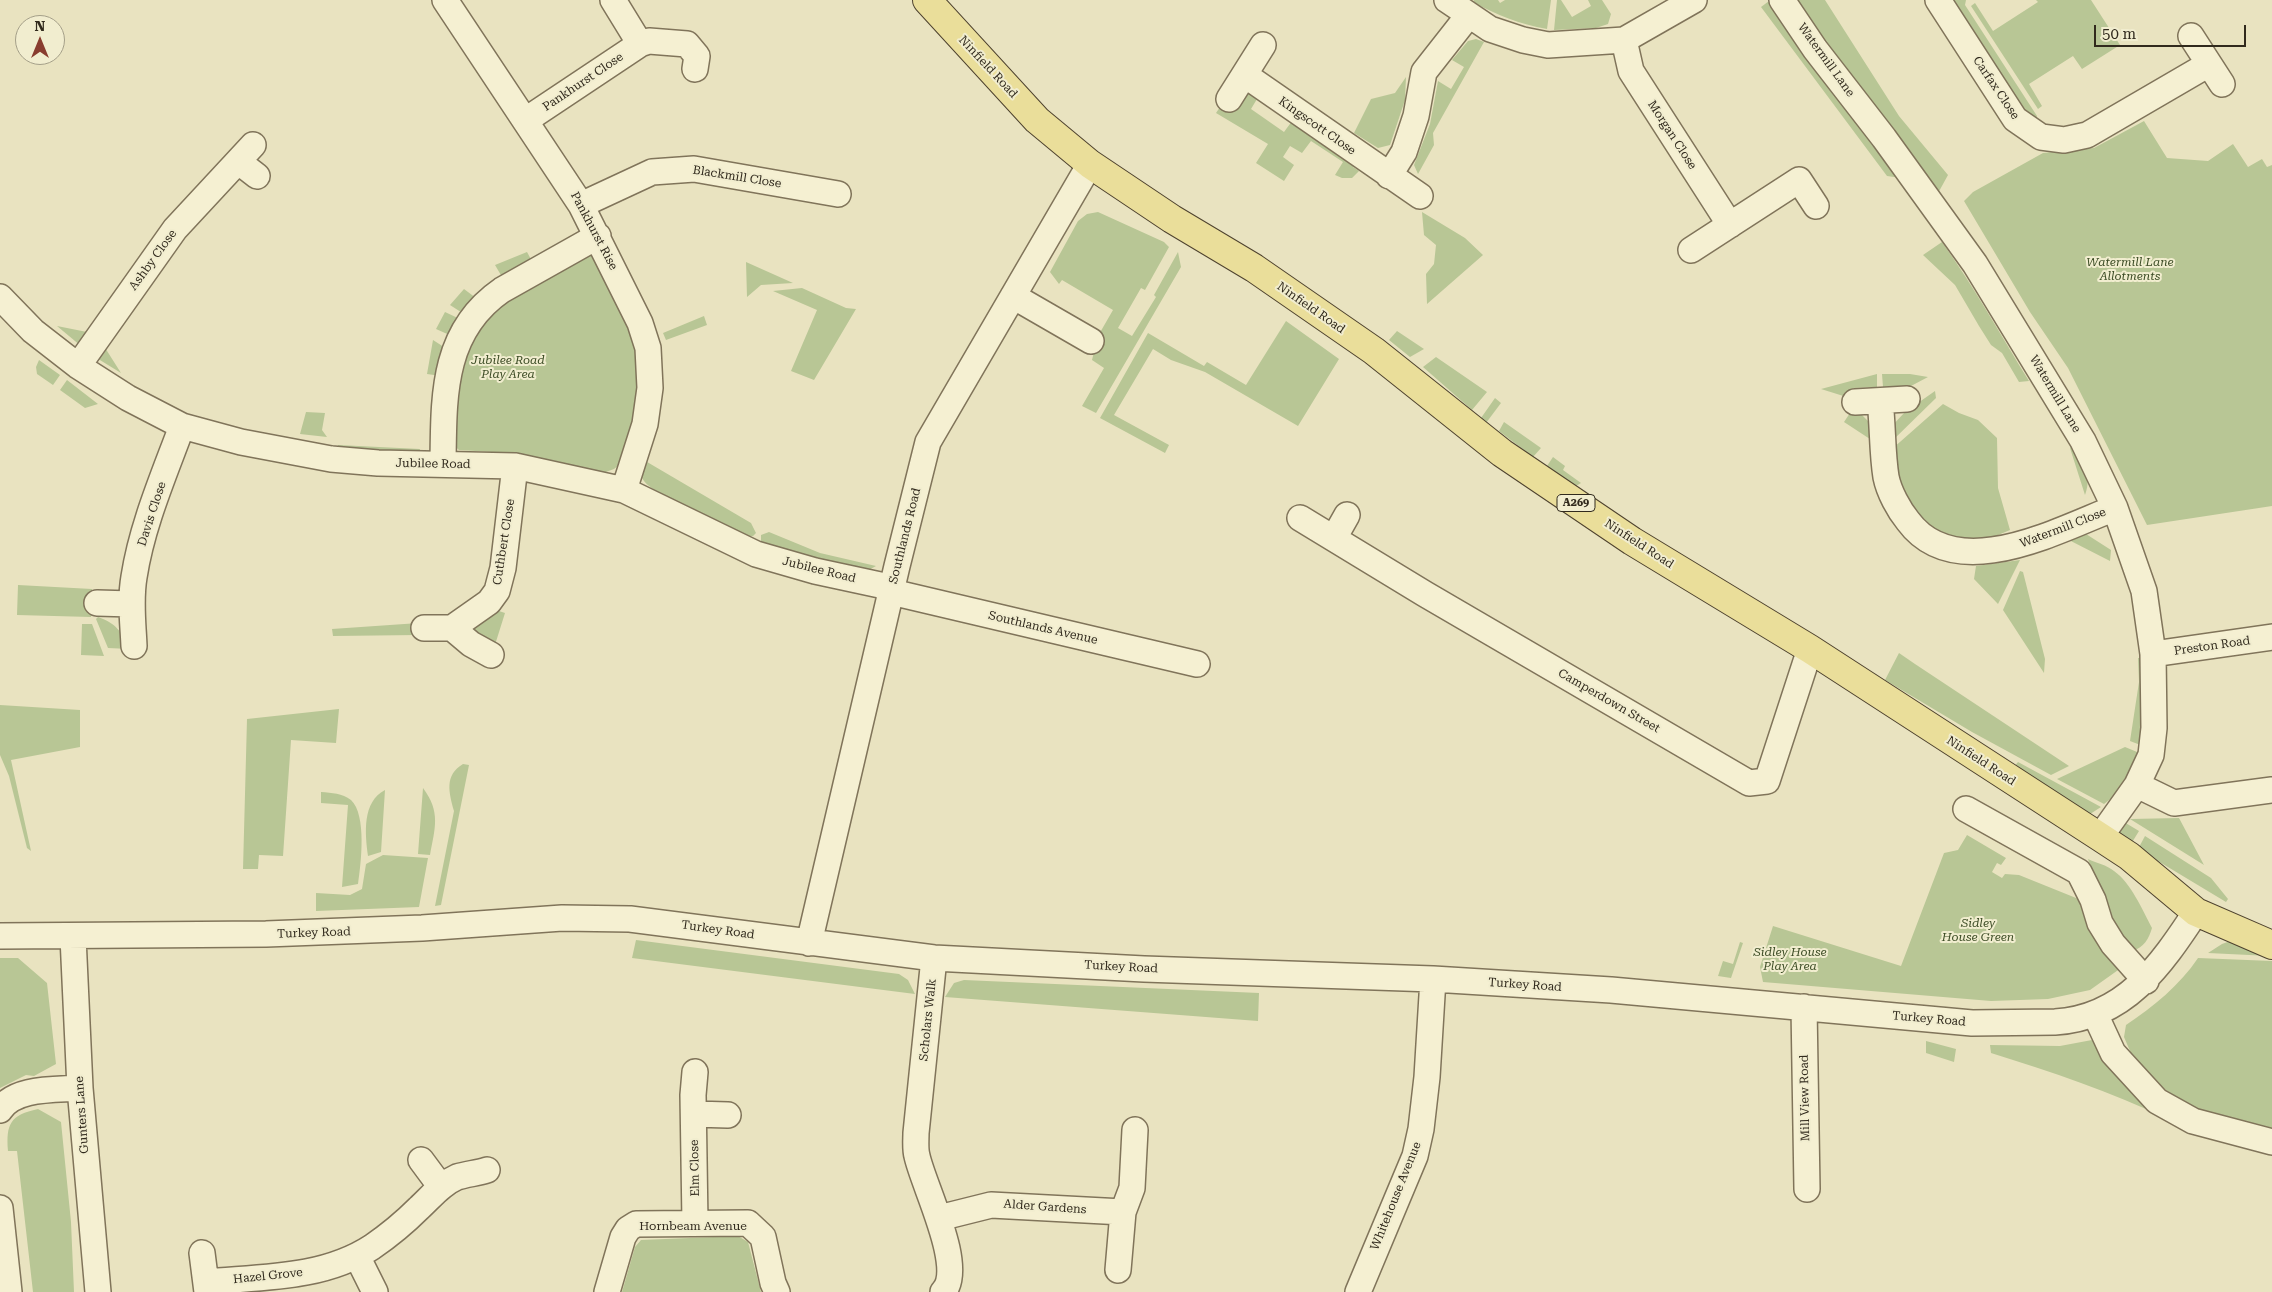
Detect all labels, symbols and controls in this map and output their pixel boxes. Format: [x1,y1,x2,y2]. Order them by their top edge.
north arrow [15,15,65,65]
scale bar [2097,15,2250,47]
text: N [35,18,45,34]
street label: Watermill Lane [1794,20,1858,100]
text: 50 m [2102,25,2136,43]
street label: Ninfield Road [956,33,1020,101]
street label: Pankhurst Close [540,50,626,114]
street label: Carfax Close [1970,54,2022,122]
street label: Kingscott Close [1276,94,1358,158]
street label: Morgan Close [1644,98,1700,172]
street label: Blackmill Close [692,163,782,191]
street label: Pankhurst Rise [567,189,621,273]
street label: Ashby Close [126,227,180,293]
park label: Watermill Lane Allotments [2086,255,2174,283]
street label: Ninfield Road [1274,279,1348,337]
park label: Jubilee Road Play Area [471,353,545,381]
street label: Watermill Lane [2026,353,2084,435]
street label: Jubilee Road [395,456,471,472]
street label: Davis Close [135,480,169,548]
street label: Southlands Road [886,487,924,585]
road number: A269 [1557,494,1595,512]
street label: Cuthbert Close [490,498,518,586]
street label: Watermill Close [2018,505,2108,551]
street label: Ninfield Road [1602,516,1676,572]
street label: Jubilee Road [781,554,857,586]
street label: Southlands Avenue [987,608,1099,648]
street label: Preston Road [2173,634,2251,658]
street label: Camperdown Street [1556,666,1662,736]
street label: Ninfield Road [1944,733,2018,789]
park label: Sidley House Green [1942,916,2014,944]
street label: Turkey Road [681,918,755,942]
street label: Turkey Road [277,925,351,941]
park label: Sidley House Play Area [1753,945,1827,973]
street label: Turkey Road [1084,958,1158,976]
street label: Turkey Road [1488,975,1562,995]
street label: Scholars Walk [917,978,939,1062]
street label: Turkey Road [1892,1009,1966,1029]
street label: Mill View Road [1797,1054,1813,1142]
street label: Gunters Lane [72,1076,92,1154]
street label: Elm Close [687,1139,703,1197]
street label: Whitehouse Avenue [1368,1140,1424,1252]
street label: Alder Gardens [1003,1197,1087,1217]
street label: Hornbeam Avenue [639,1219,747,1233]
street label: Hazel Grove [233,1265,303,1287]

